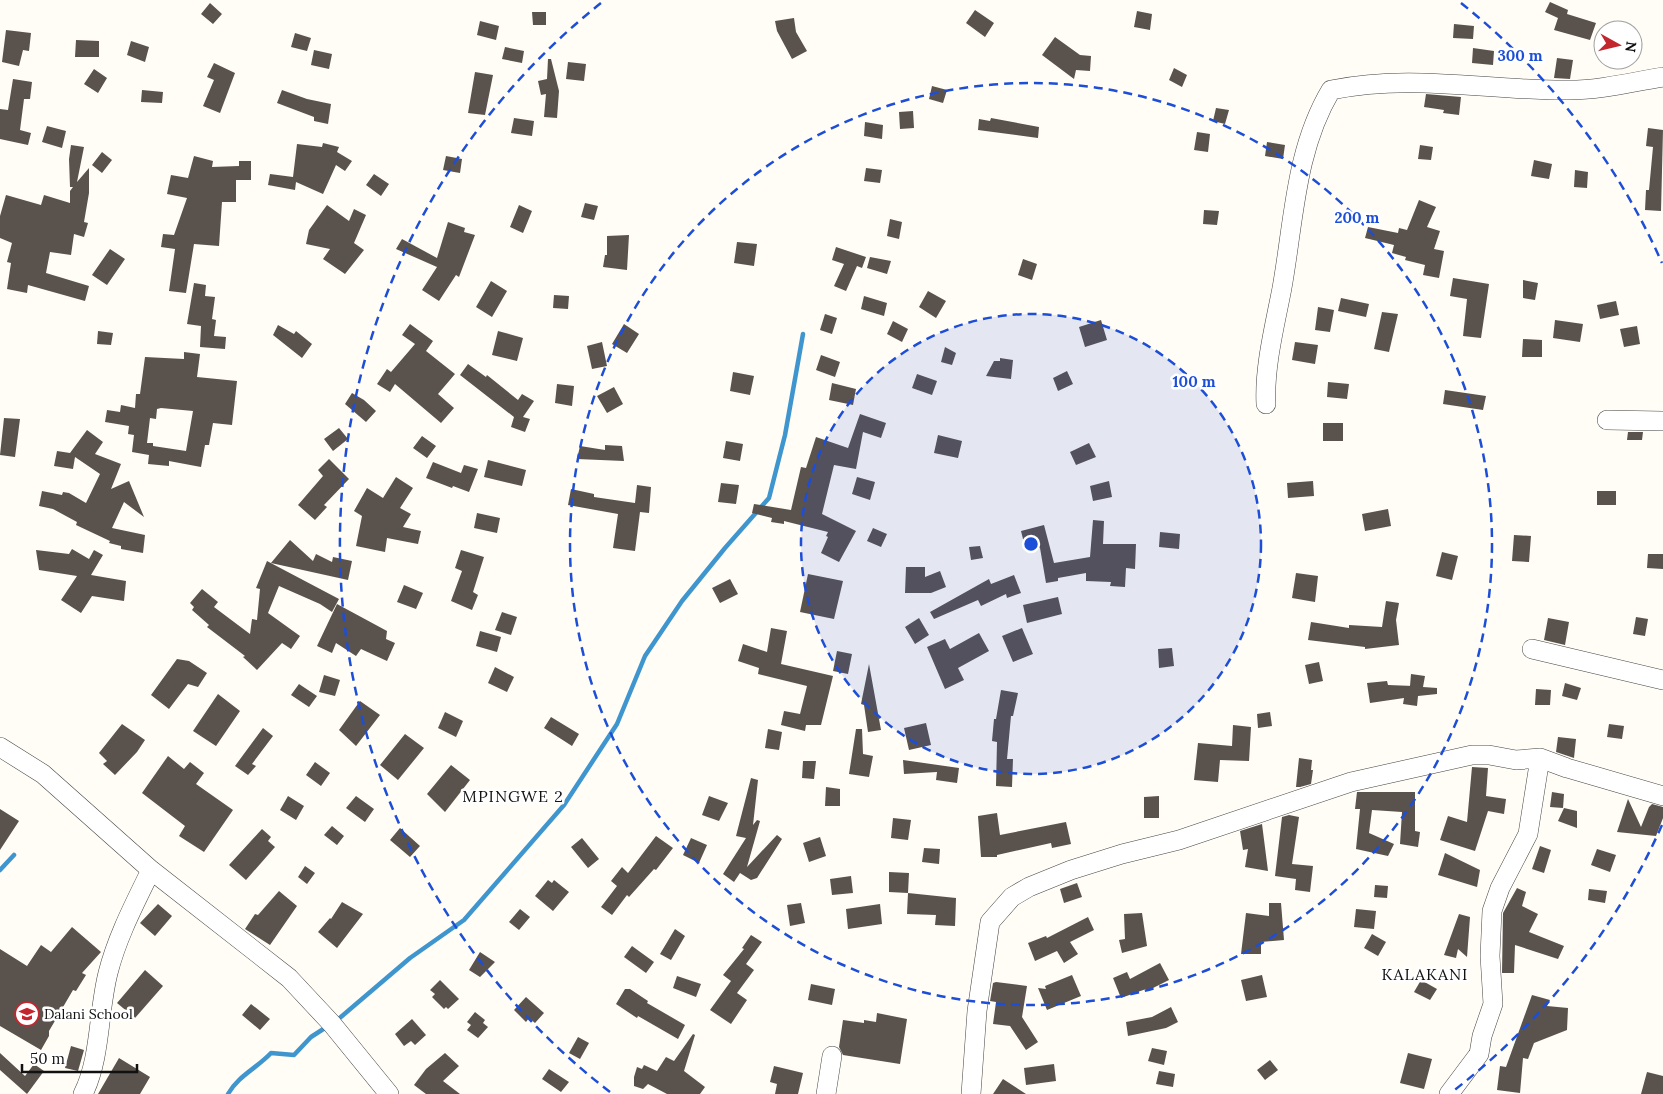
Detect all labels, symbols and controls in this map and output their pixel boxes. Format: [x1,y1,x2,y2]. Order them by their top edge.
north arrow [1593,20,1643,70]
text: N [1621,40,1641,54]
text: 300 m [1497,46,1543,65]
text: 200 m [1335,208,1380,227]
text: 100 m [1173,372,1216,391]
centre of rings [1022,535,1040,553]
district label: MPINGWE 2 [462,786,564,806]
district label: KALAKANI [1382,964,1468,984]
school or university icon: Dalani School [14,1001,40,1027]
place label: Dalani School [44,1005,133,1023]
scale bar [22,1042,138,1074]
text: 50 m [30,1049,65,1068]

